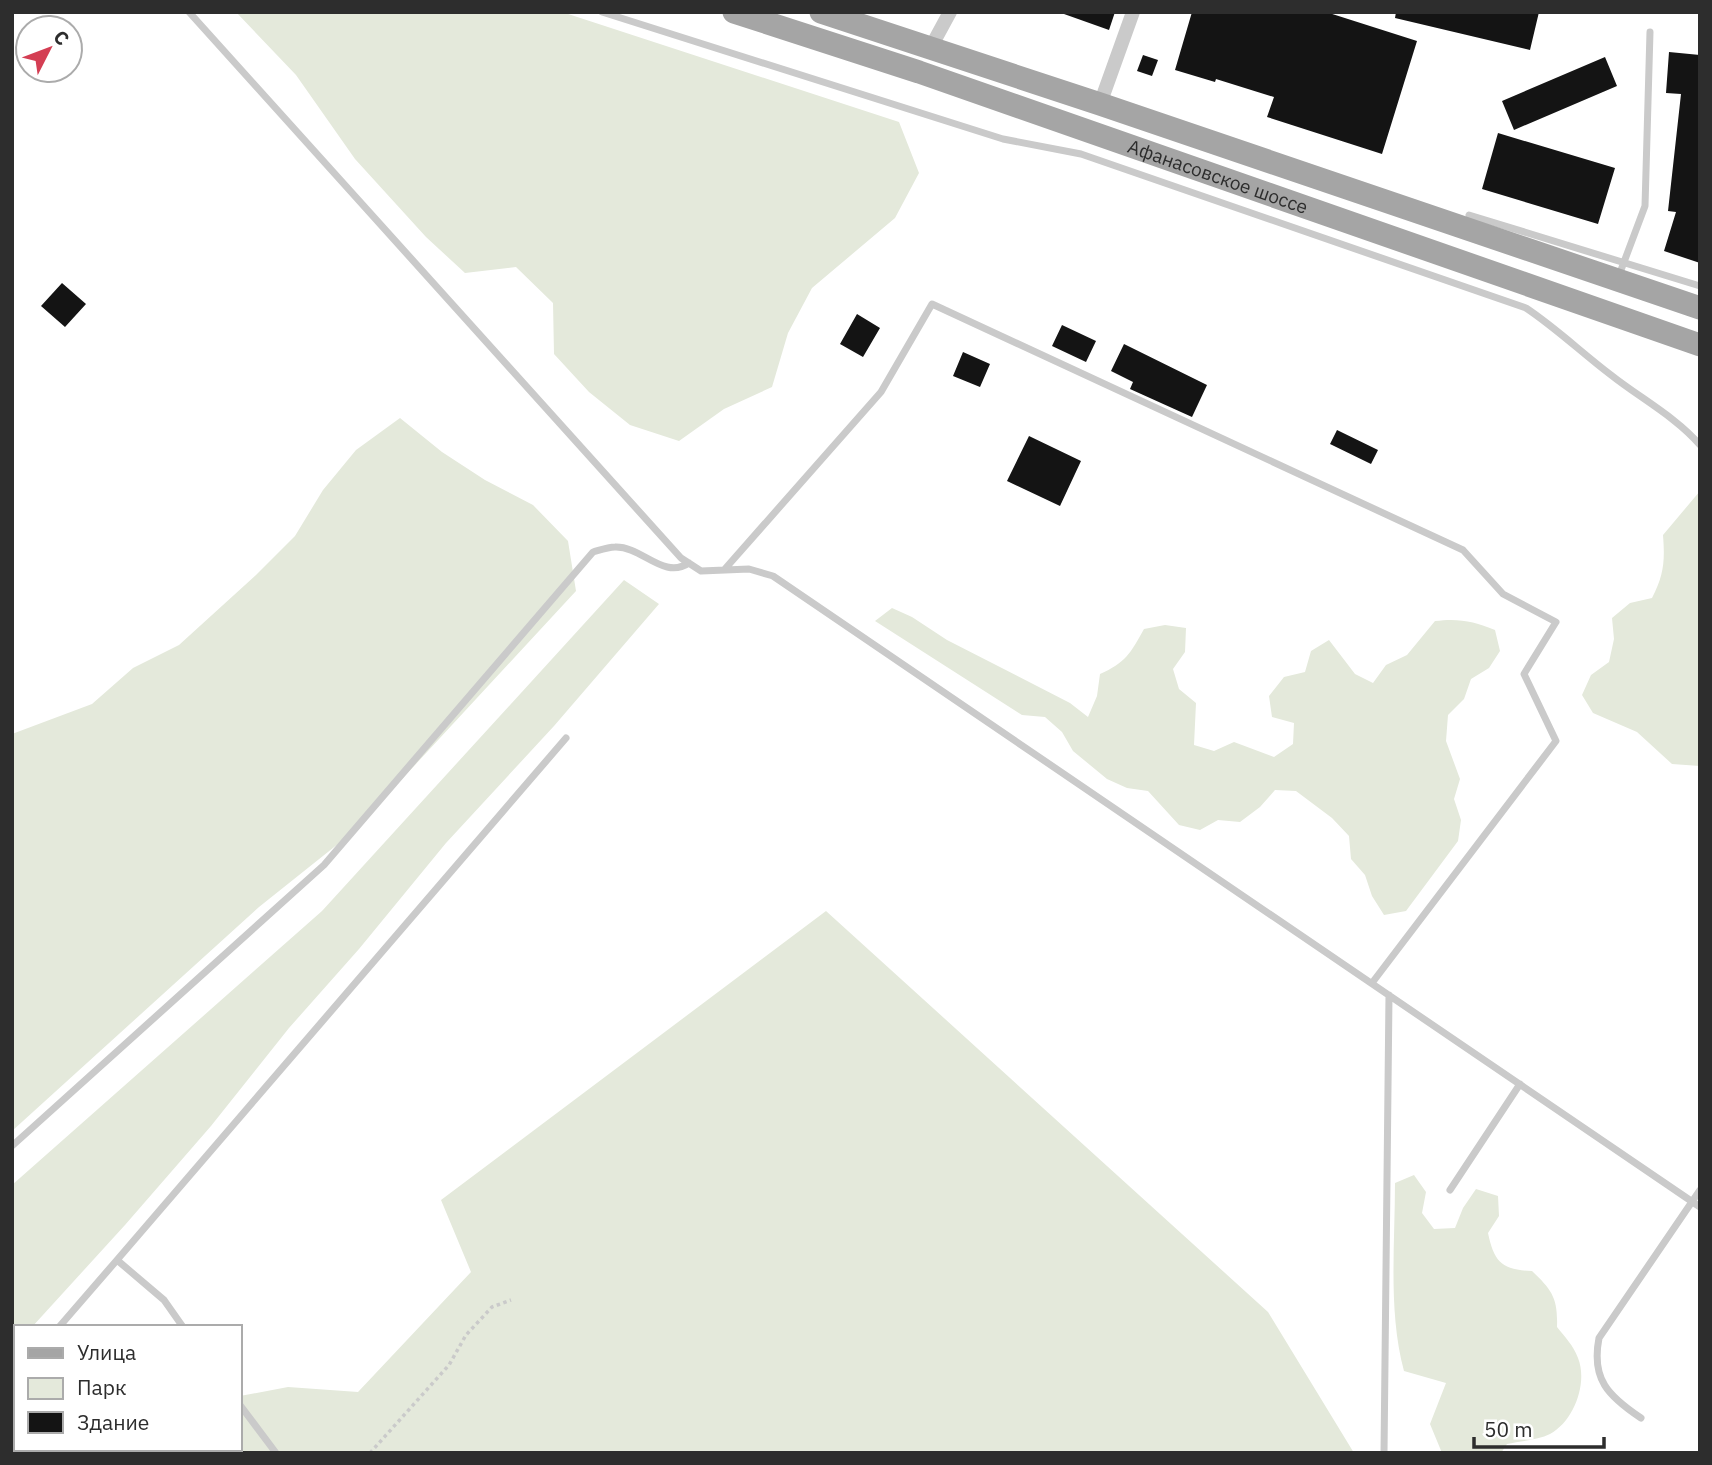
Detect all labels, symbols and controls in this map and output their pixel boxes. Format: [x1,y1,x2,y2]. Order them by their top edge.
north arrow [14,14,84,84]
text: С [49,25,75,50]
street label: Афанасовское шоссе [1125,134,1311,219]
legend [14,1325,242,1451]
text: Улица [77,1338,136,1366]
text: Парк [77,1373,127,1401]
scale bar [1474,1406,1604,1450]
text: Здание [77,1408,149,1436]
text: 50 m [1484,1415,1533,1443]

